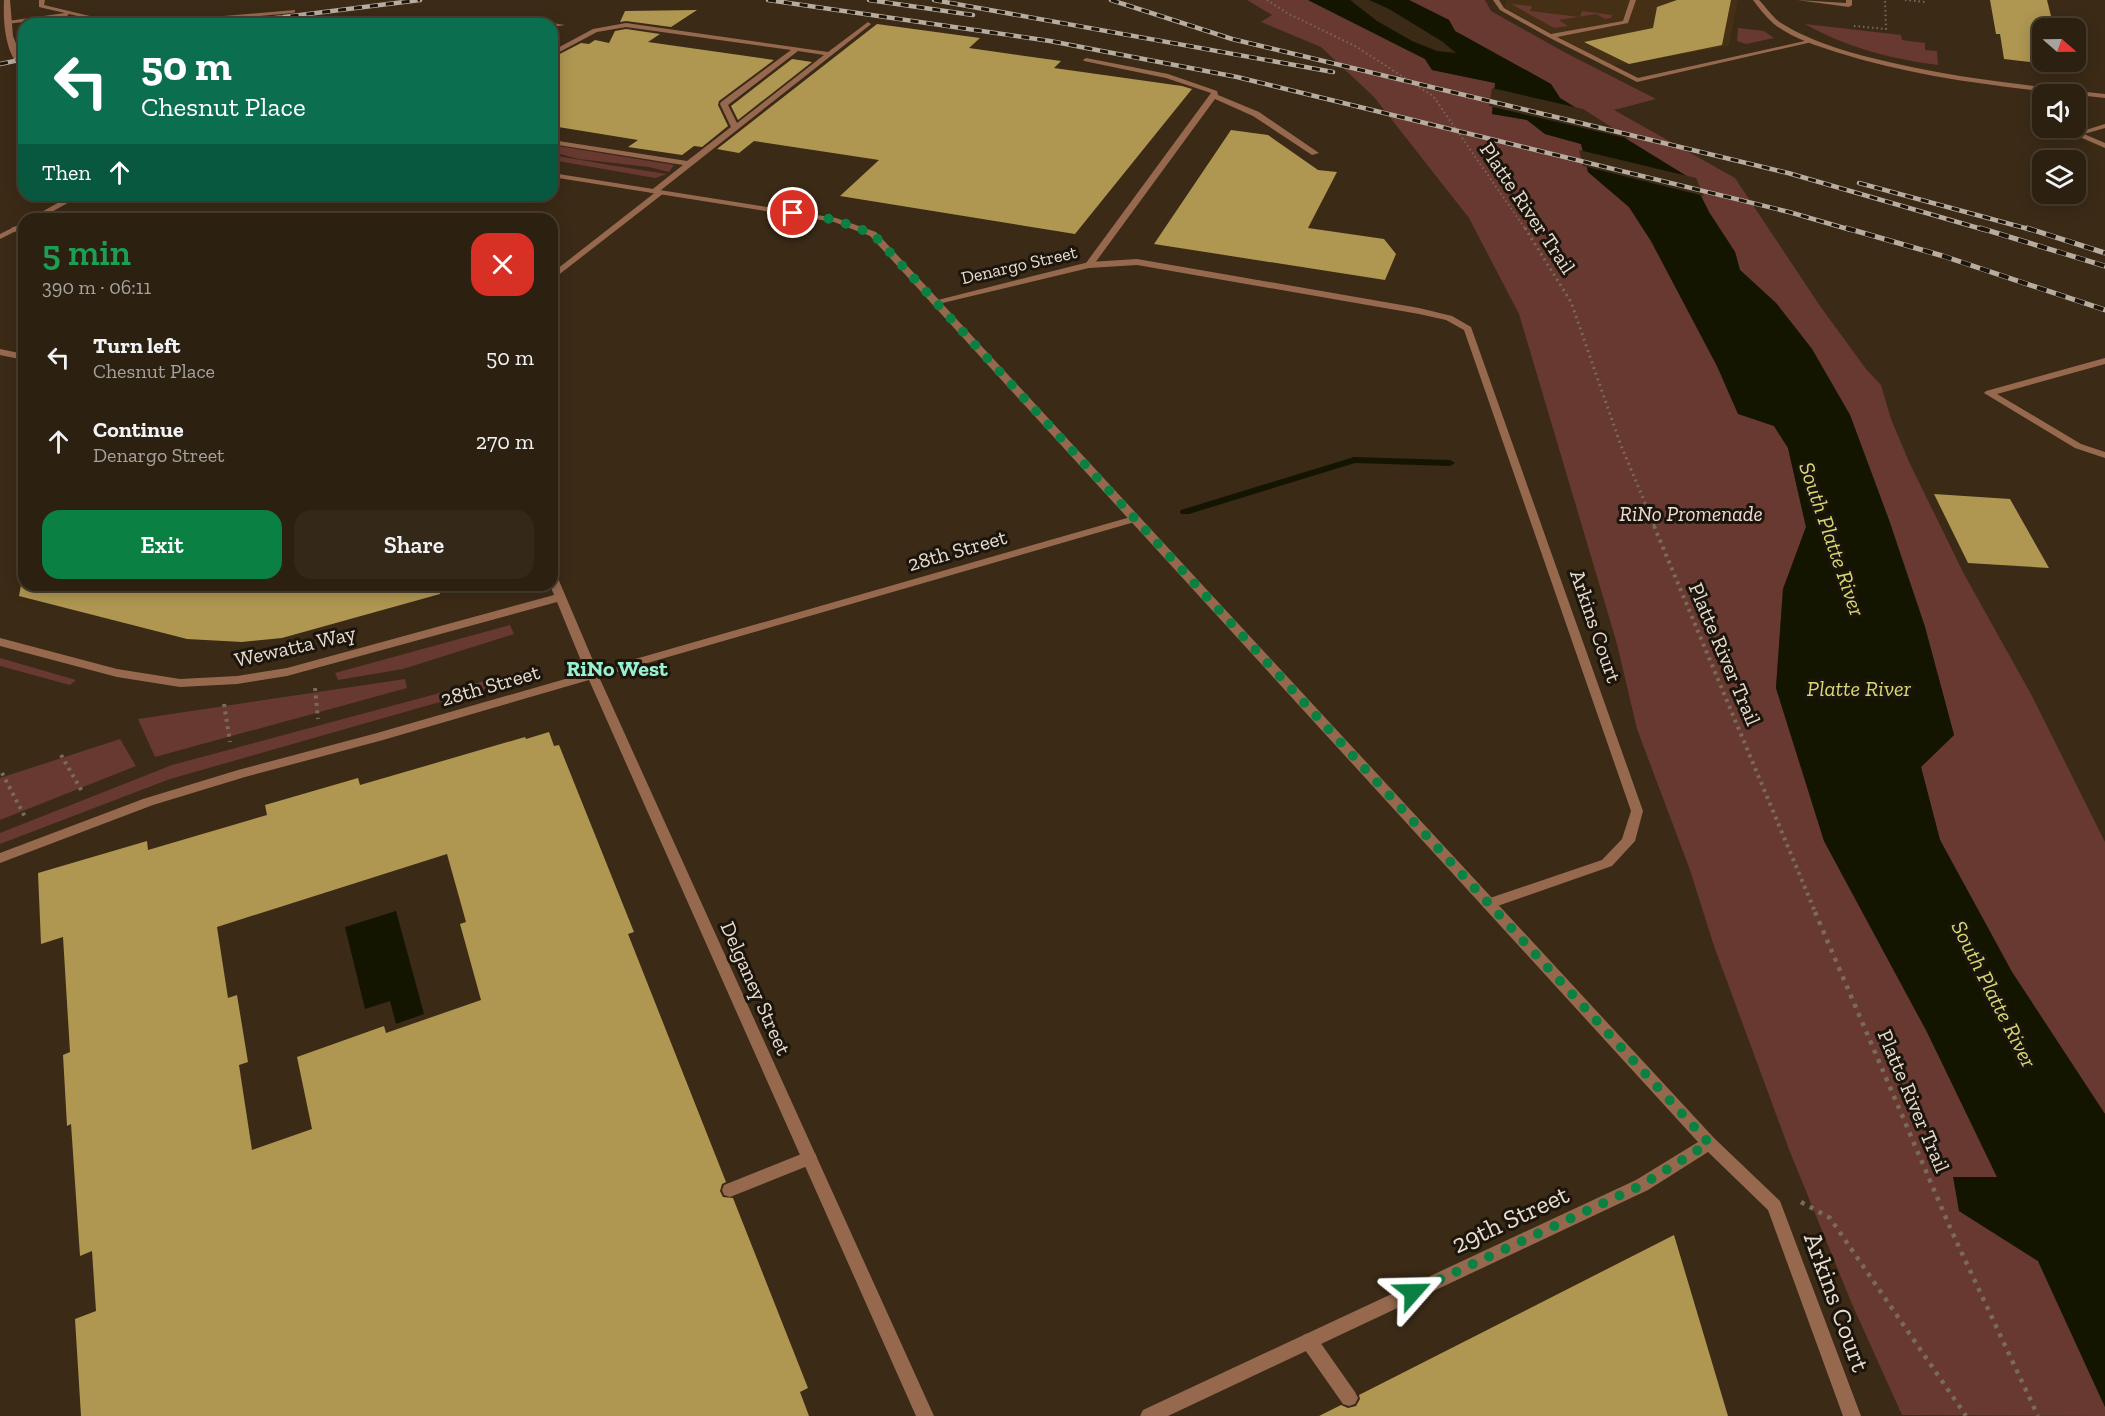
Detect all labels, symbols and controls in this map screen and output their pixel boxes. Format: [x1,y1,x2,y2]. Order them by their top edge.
north arrow [2032,18,2086,72]
map controls [2032,18,2086,204]
text: 50 m [141,40,232,91]
icon: left [42,42,120,120]
button: sound [2032,84,2086,138]
text: Chesnut Place [141,91,306,123]
street label: Platte River Trail [1475,138,1581,279]
button: layers [2032,150,2086,204]
icon: ahead [103,156,136,189]
text: Then [42,159,91,186]
pin [767,187,818,238]
icon: arrive [776,196,809,229]
text: 5 min [42,231,131,274]
button: close [471,233,534,296]
street label: Denargo Street [959,241,1079,289]
text: 390 m · 06:11 [42,275,151,299]
text: Turn left [93,332,180,359]
icon: left [42,341,75,374]
text: 50 m [486,344,534,371]
text: Chesnut Place [93,359,215,383]
text: Continue [93,416,184,443]
icon: ahead [42,425,75,458]
text: 270 m [476,428,534,455]
text: Denargo Street [93,443,224,467]
water label: South Platte River [1793,458,1871,620]
park label: RiNo Promenade [1619,501,1763,526]
button: Exit [42,510,282,579]
button: Share [294,510,534,579]
street label: 28th Street [905,524,1009,576]
street label: Arkins Court [1565,566,1627,686]
street label: Platte River Trail [1684,579,1767,730]
street label: Wewatta Way [232,620,358,672]
district label: RiNo West [566,655,668,682]
street label: 28th Street [438,659,542,711]
water label: Platte River [1807,675,1912,702]
water label: South Platte River [1945,916,2043,1072]
street label: Delganey Street [715,917,797,1059]
street label: Platte River Trail [1873,1026,1956,1177]
street label: 29th Street [1446,1178,1574,1260]
street label: Arkins Court [1797,1228,1877,1376]
position arrow [1381,1260,1445,1324]

